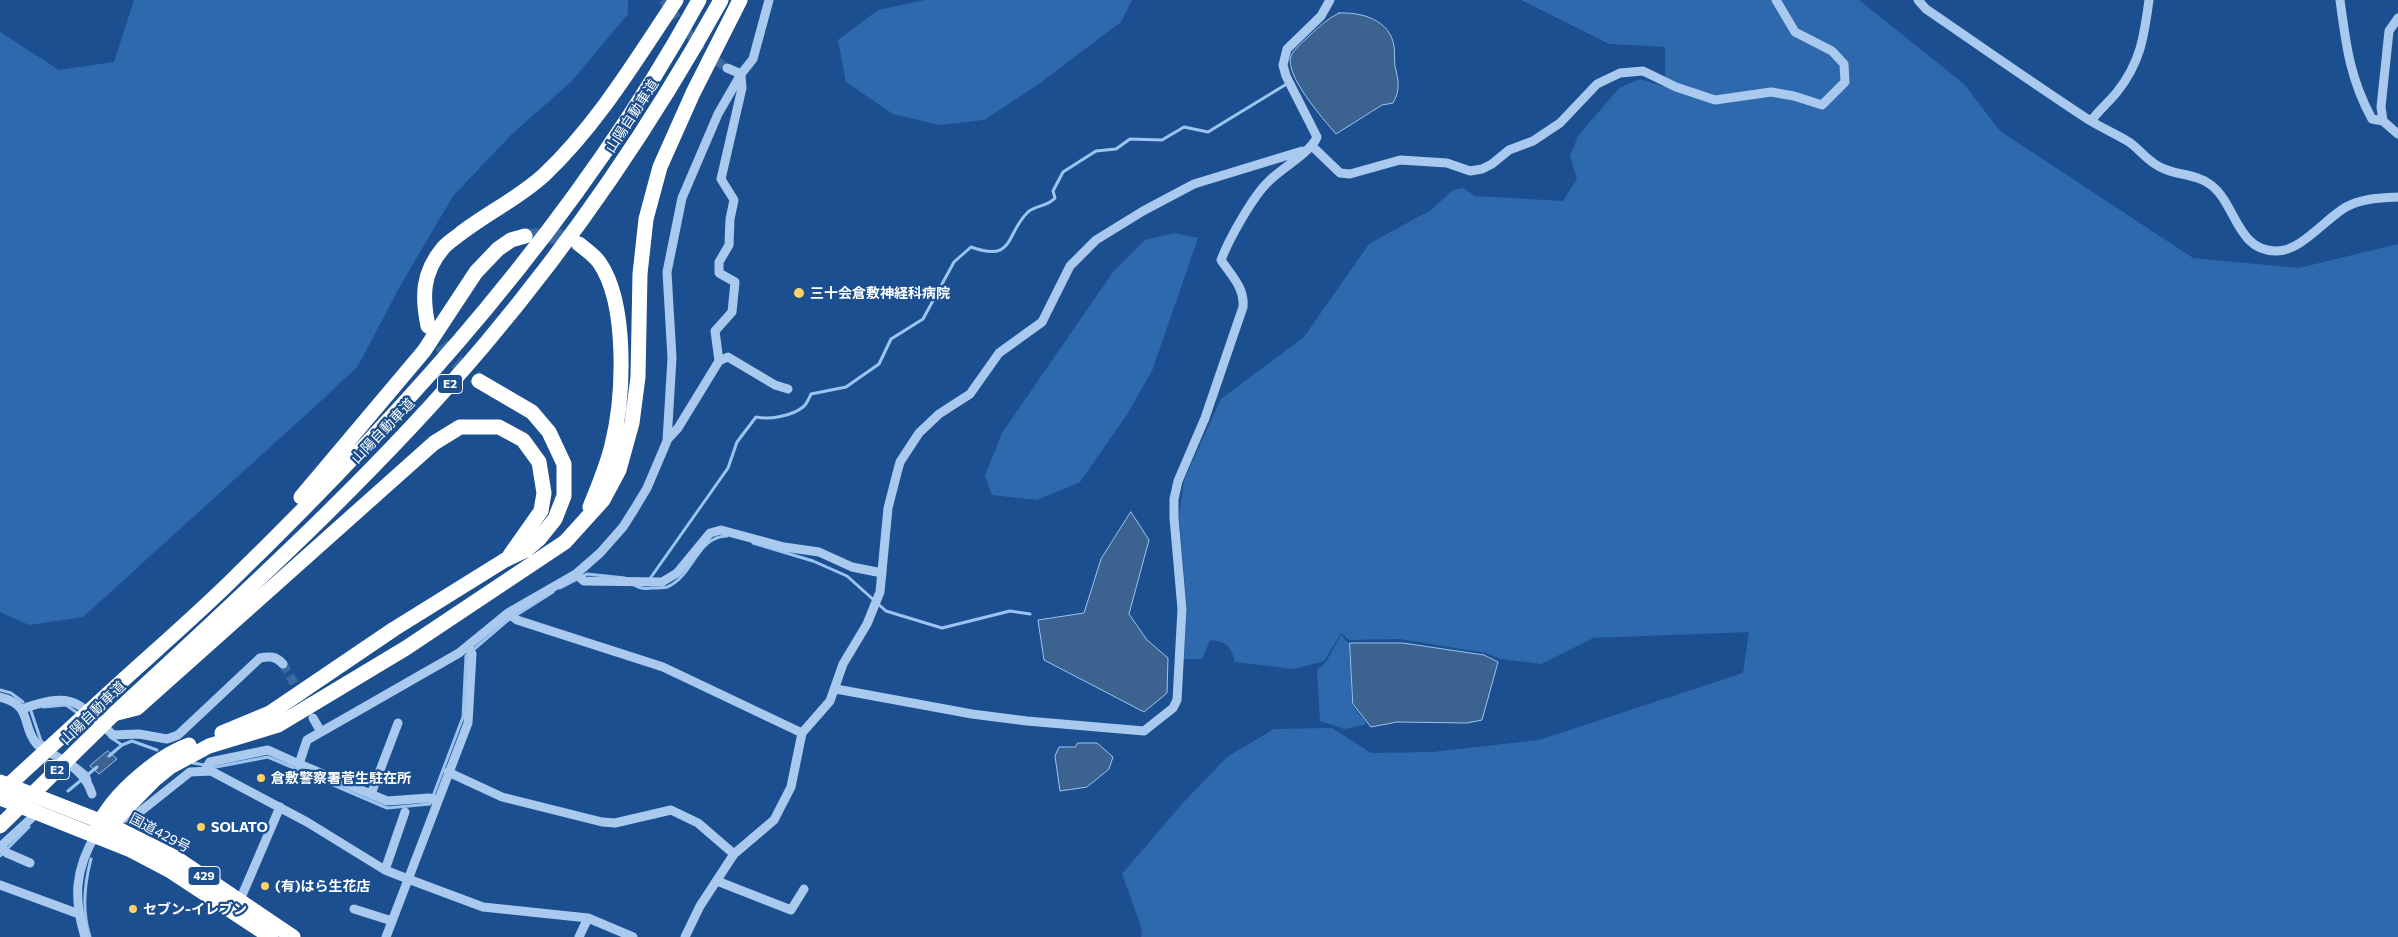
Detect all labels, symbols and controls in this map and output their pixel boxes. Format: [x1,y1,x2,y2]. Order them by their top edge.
street label: 山陽自動車道 [602,76,662,156]
place label: 三十会倉敷神経科病院 [810,285,950,301]
marker: 三十会倉敷神経科病院 [792,286,806,300]
road number: E2 [438,374,462,394]
street label: 山陽自動車道 [348,395,418,467]
street label: 山陽自動車道 [57,678,129,748]
road number: E2 [44,760,70,780]
place label: 倉敷警察署菅生駐在所 [271,770,411,786]
marker: 倉敷警察署菅生駐在所 [255,772,267,784]
street label: 国道429号 [127,810,193,856]
place label: SOLATO [211,819,268,835]
marker: SOLATO [195,821,207,833]
road number: 429 [188,866,220,886]
place label: (有)はら生花店 [275,878,371,894]
marker: (有)はら生花店 [259,880,271,892]
place label: セブン-イレブン [143,901,247,917]
marker: セブン-イレブン [127,903,139,915]

